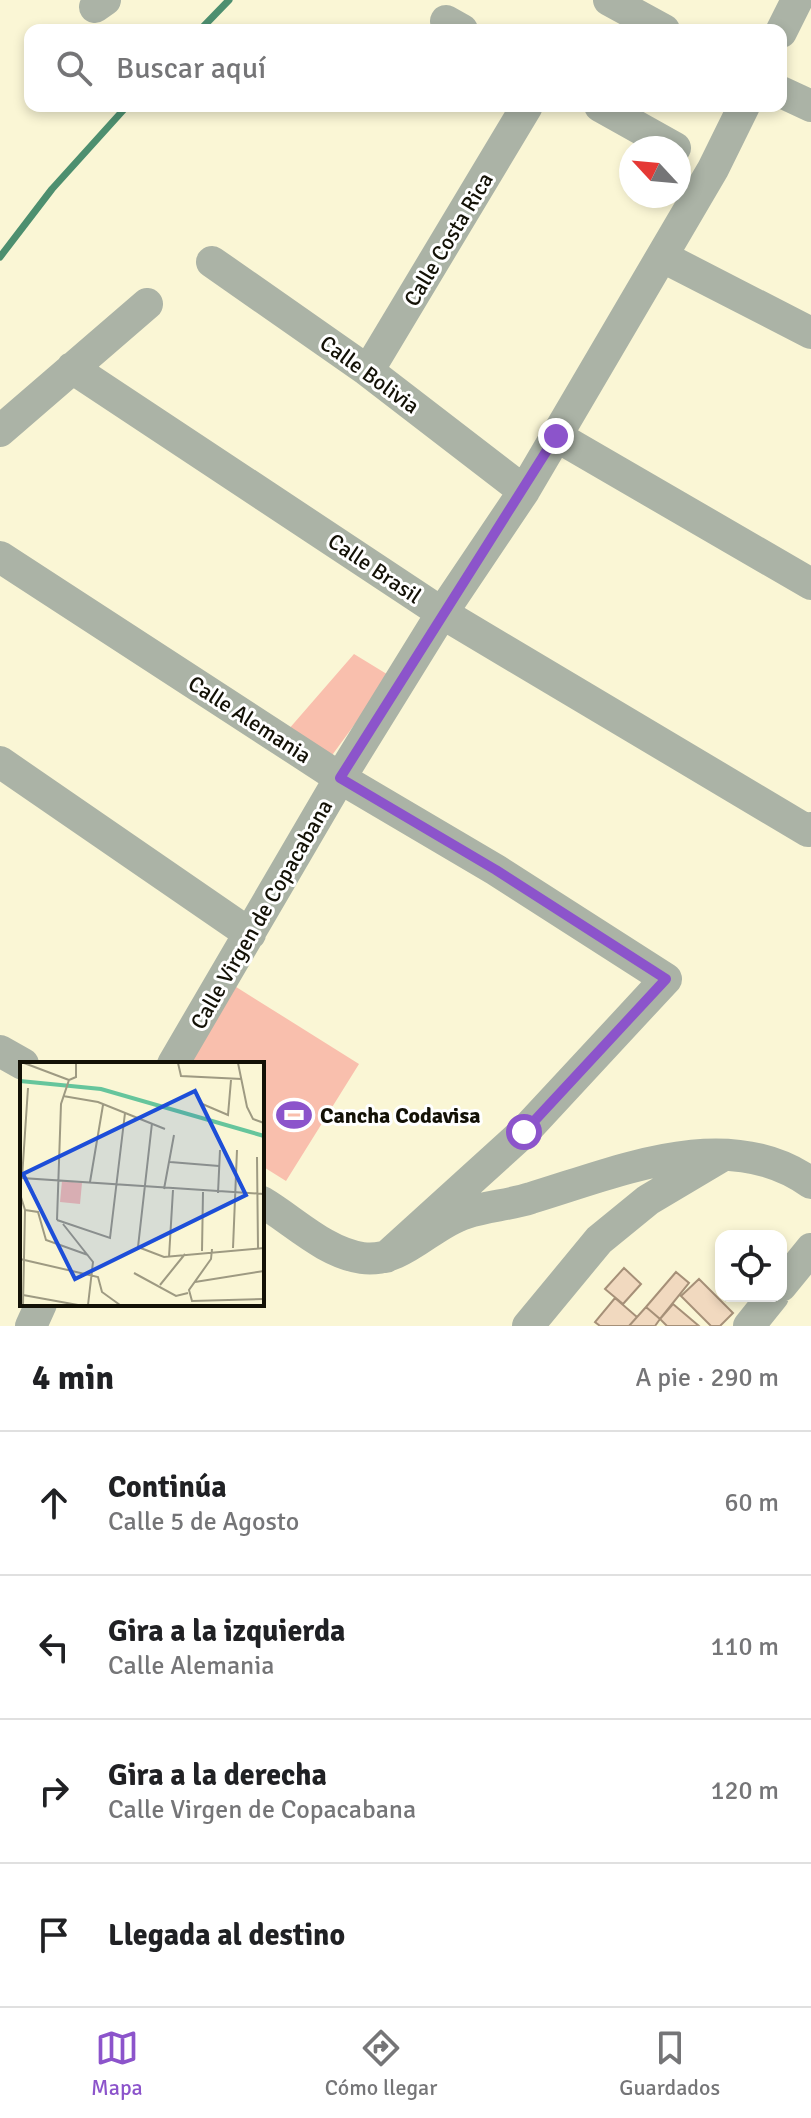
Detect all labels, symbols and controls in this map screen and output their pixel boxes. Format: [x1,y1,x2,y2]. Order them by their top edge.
search box [24,24,787,112]
icon: search [52,46,96,90]
text: Buscar aquí [116,50,266,87]
north arrow [619,136,691,208]
street label: Calle Costa Rica [398,168,499,311]
street label: Calle Bolivia [315,329,425,420]
route end [538,418,574,454]
street label: Calle Brasil [323,527,427,609]
street label: Calle Alemania [183,670,316,769]
street label: Calle Virgen de Copacabana [185,795,338,1034]
inset map [20,1062,264,1306]
sports icon: Cancha Codavisa [275,1096,313,1134]
place label: Cancha Codavisa [320,1102,480,1129]
route start [506,1114,542,1150]
map controls [715,1230,787,1302]
button: locate [715,1230,787,1302]
text: 4 min [32,1357,114,1399]
text: A pie · 290 m [636,1362,779,1394]
text: Continúa [108,1469,227,1506]
icon: ahead [32,1481,76,1525]
text: 60 m [724,1487,779,1519]
text: Calle 5 de Agosto [108,1506,299,1538]
text: Gira a la izquierda [108,1613,345,1650]
icon: left [32,1625,76,1669]
text: 110 m [710,1631,779,1663]
text: Calle Alemania [108,1650,275,1682]
text: Gira a la derecha [108,1757,327,1794]
icon: right [32,1769,76,1813]
text: 120 m [710,1775,779,1807]
text: Calle Virgen de Copacabana [108,1794,416,1826]
icon: arrive [32,1913,76,1957]
text: Llegada al destino [108,1917,345,1954]
tab: Mapa [91,2026,143,2101]
tab: Cómo llegar [325,2026,437,2101]
tab: Guardados [619,2026,720,2101]

